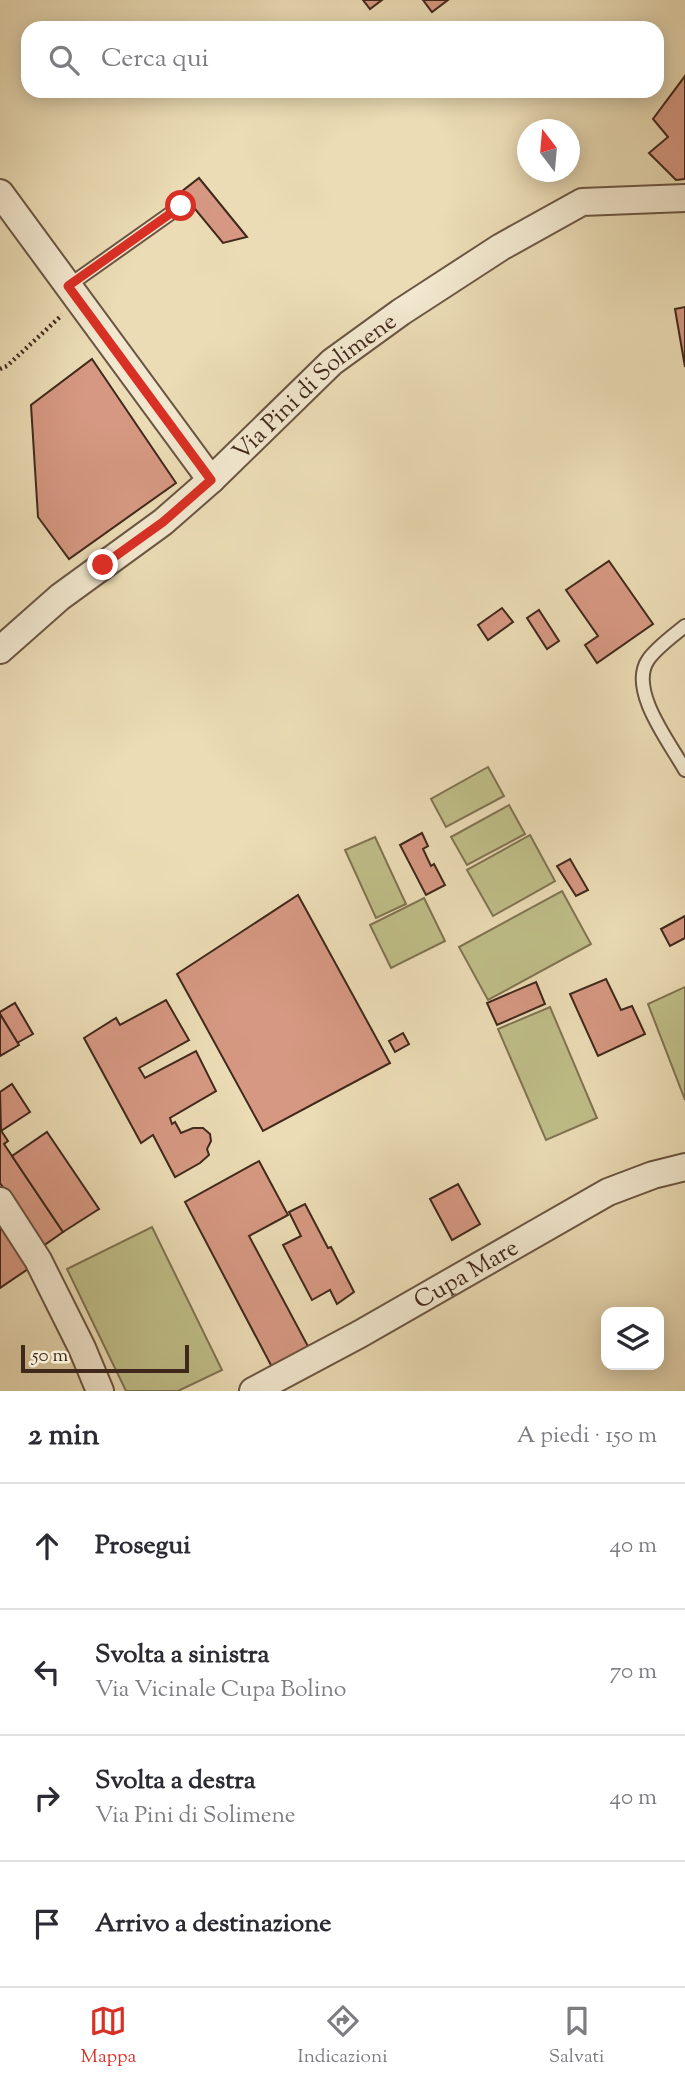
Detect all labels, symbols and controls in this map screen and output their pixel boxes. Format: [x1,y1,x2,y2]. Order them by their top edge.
search box [21,21,664,98]
icon: search [45,41,83,79]
text: Cerca qui [101,41,209,78]
north arrow [517,119,580,182]
route start [165,190,196,221]
street label: Via Pini di Solimene [226,306,404,469]
route end [87,549,118,580]
street label: Cupa Mare [408,1232,525,1319]
map controls [601,1307,664,1370]
button: layers [601,1307,664,1370]
scale bar [21,1342,189,1374]
text: 50 m [32,1343,68,1370]
text: 2 min [28,1415,100,1458]
text: A piedi · 150 m [517,1420,657,1453]
icon: ahead [28,1527,66,1565]
text: Prosegui [95,1528,191,1565]
text: 40 m [610,1530,657,1563]
text: Svolta a sinistra [95,1637,270,1674]
icon: left [28,1653,66,1691]
text: 70 m [610,1656,657,1689]
text: Via Vicinale Cupa Bolino [95,1674,346,1707]
text: Svolta a destra [95,1763,256,1800]
icon: right [28,1779,66,1817]
text: 40 m [610,1782,657,1815]
text: Via Pini di Solimene [95,1800,296,1833]
icon: arrive [28,1905,66,1943]
text: Arrivo a destinazione [95,1906,331,1943]
tab: Mappa [81,2002,136,2071]
tab: Indicazioni [297,2002,388,2071]
tab: Salvati [549,2002,604,2071]

